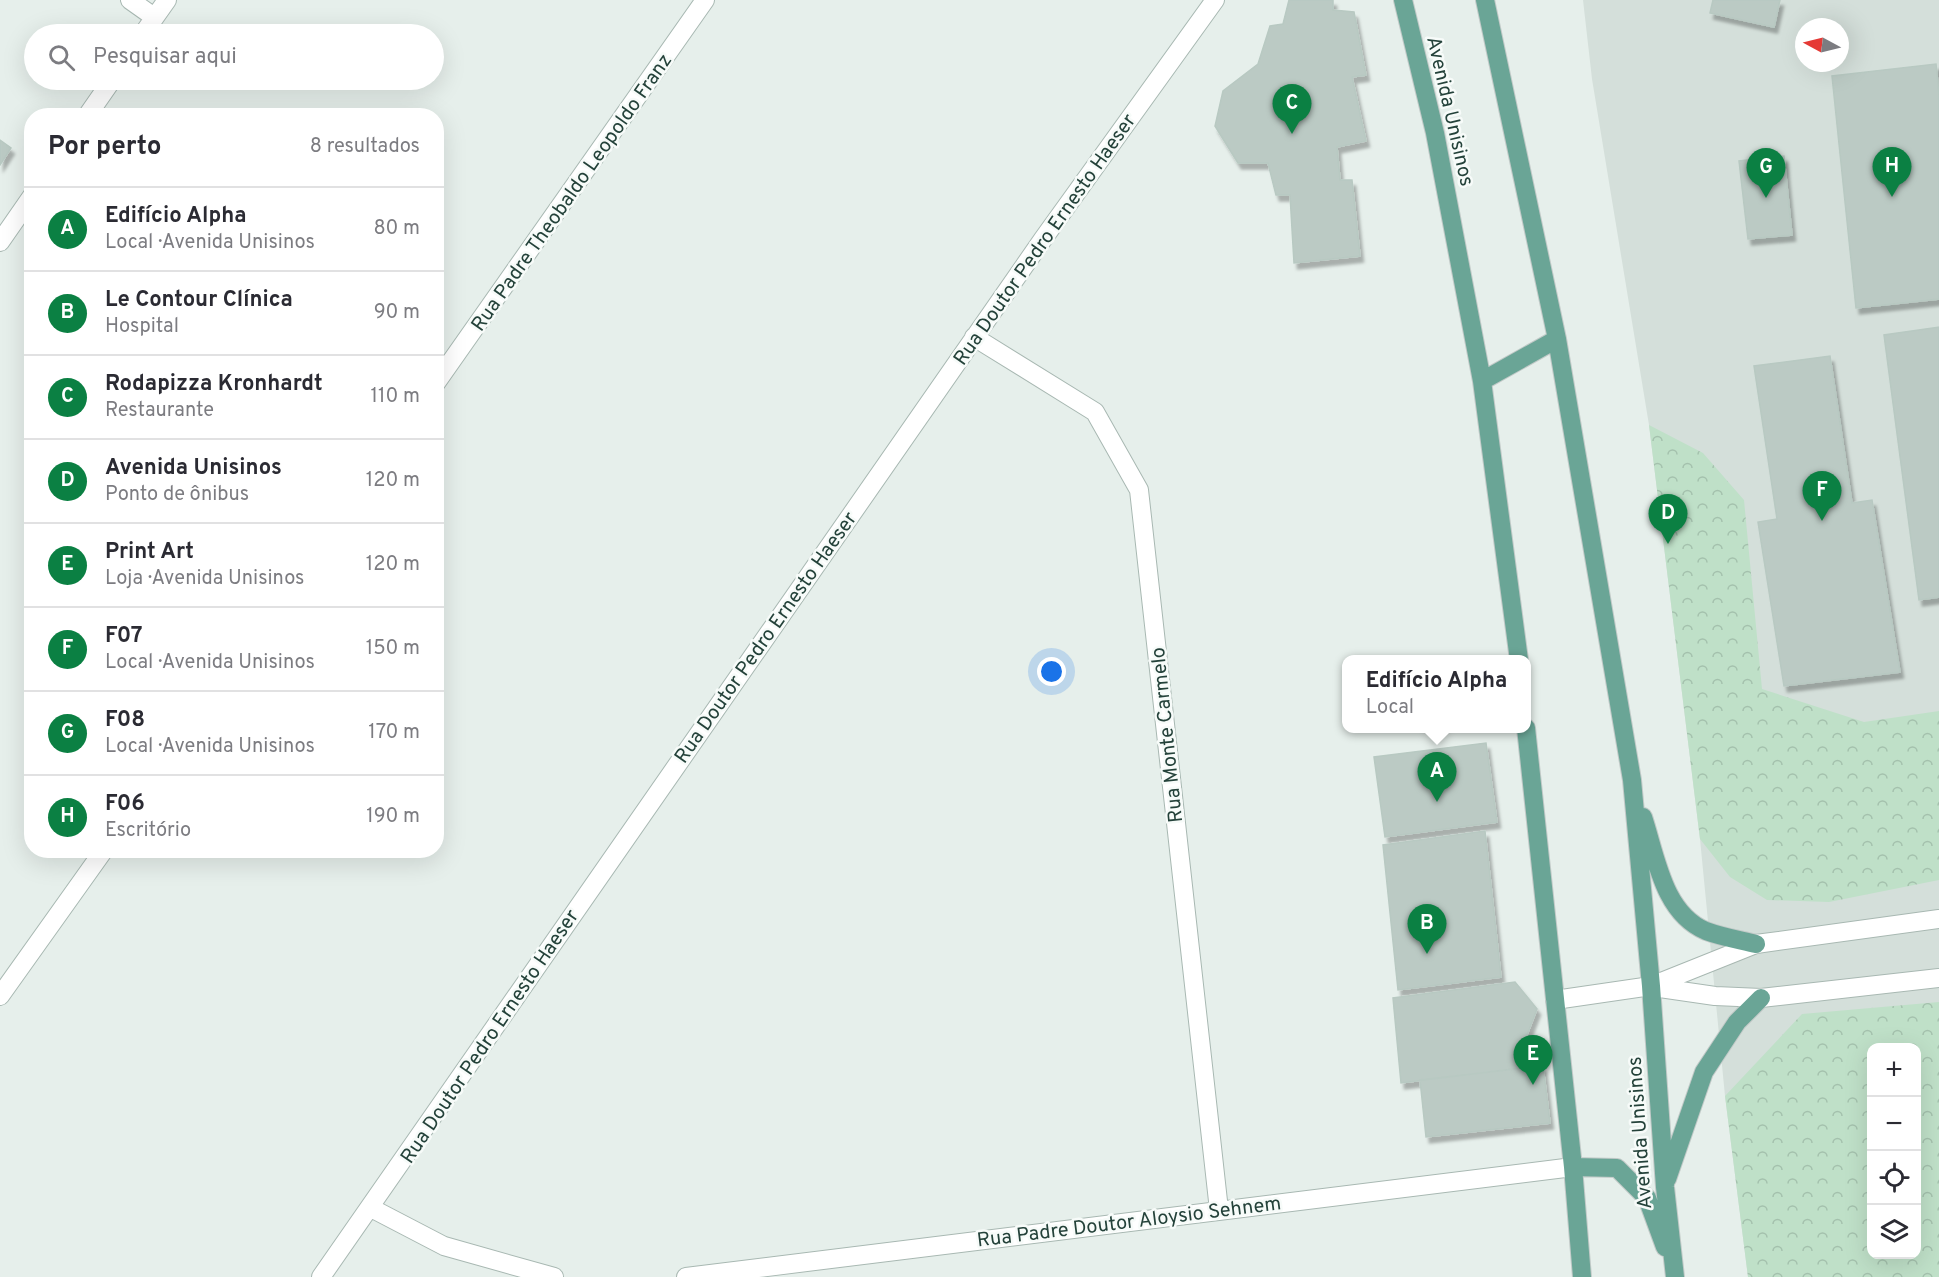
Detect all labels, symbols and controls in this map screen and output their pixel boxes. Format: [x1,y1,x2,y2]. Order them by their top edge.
north arrow [1795,18,1849,72]
search box [24,24,444,90]
street label: Avenida Unisinos [1419,34,1479,189]
icon: search [45,41,78,74]
text: Pesquisar aqui [93,44,237,71]
street label: Rua Padre Theobaldo Leopoldo Franz [466,49,679,337]
pin: C [1272,84,1312,134]
street label: Rua Doutor Pedro Ernesto Haeser [949,109,1143,371]
text: Por perto [48,131,162,164]
text: 8 resultados [310,134,420,160]
pin: G [1746,148,1786,198]
pin: H [1872,148,1912,197]
text: Edifício Alpha [105,203,246,230]
text: A [60,216,75,242]
text: 80 m [374,216,420,242]
text: Local · Avenida Unisinos [105,230,315,256]
text: Le Contour Clínica [105,287,293,314]
text: B [61,300,74,326]
text: 90 m [374,300,420,326]
text: Hospital [105,314,179,340]
text: Rodapizza Kronhardt [105,371,323,398]
text: C [61,384,74,410]
text: 110 m [371,384,420,410]
text: Restaurante [105,398,214,424]
text: Avenida Unisinos [105,455,282,482]
text: D [60,468,75,494]
text: 120 m [366,468,420,494]
pin: F [1802,472,1842,521]
text: Ponto de ônibus [105,482,249,508]
pin: D [1648,494,1688,544]
street label: Rua Doutor Pedro Ernesto Haeser [670,507,864,769]
text: Print Art [105,539,194,566]
text: E [61,552,74,578]
text: 120 m [366,552,420,578]
text: Loja · Avenida Unisinos [105,566,305,592]
text: F07 [105,623,143,650]
text: F [62,636,73,662]
text: 150 m [366,636,420,662]
street label: Rua Monte Carmelo [1146,646,1190,824]
text: Local · Avenida Unisinos [105,650,315,676]
popup [1342,655,1531,733]
your location [1037,657,1066,686]
text: Edifício Alpha [1366,668,1507,695]
text: Local [1366,695,1414,721]
text: F08 [105,707,145,734]
text: G [61,720,74,746]
text: 170 m [368,720,420,746]
text: Local · Avenida Unisinos [105,734,315,760]
pin: A [1418,752,1456,802]
text: F06 [105,791,145,818]
text: H [60,804,75,830]
text: 190 m [366,804,420,830]
text: Escritório [105,818,191,844]
pin: B [1408,904,1446,954]
street label: Rua Doutor Pedro Ernesto Haeser [396,905,586,1169]
pin: E [1514,1036,1552,1085]
map controls [1867,1043,1921,1259]
button: + [1867,1043,1921,1097]
street label: Avenida Unisinos [1623,1056,1659,1210]
button: − [1867,1097,1921,1151]
button: locate [1867,1151,1921,1205]
street label: Rua Padre Doutor Aloysio Sehnem [976,1191,1283,1255]
button: layers [1867,1205,1921,1259]

